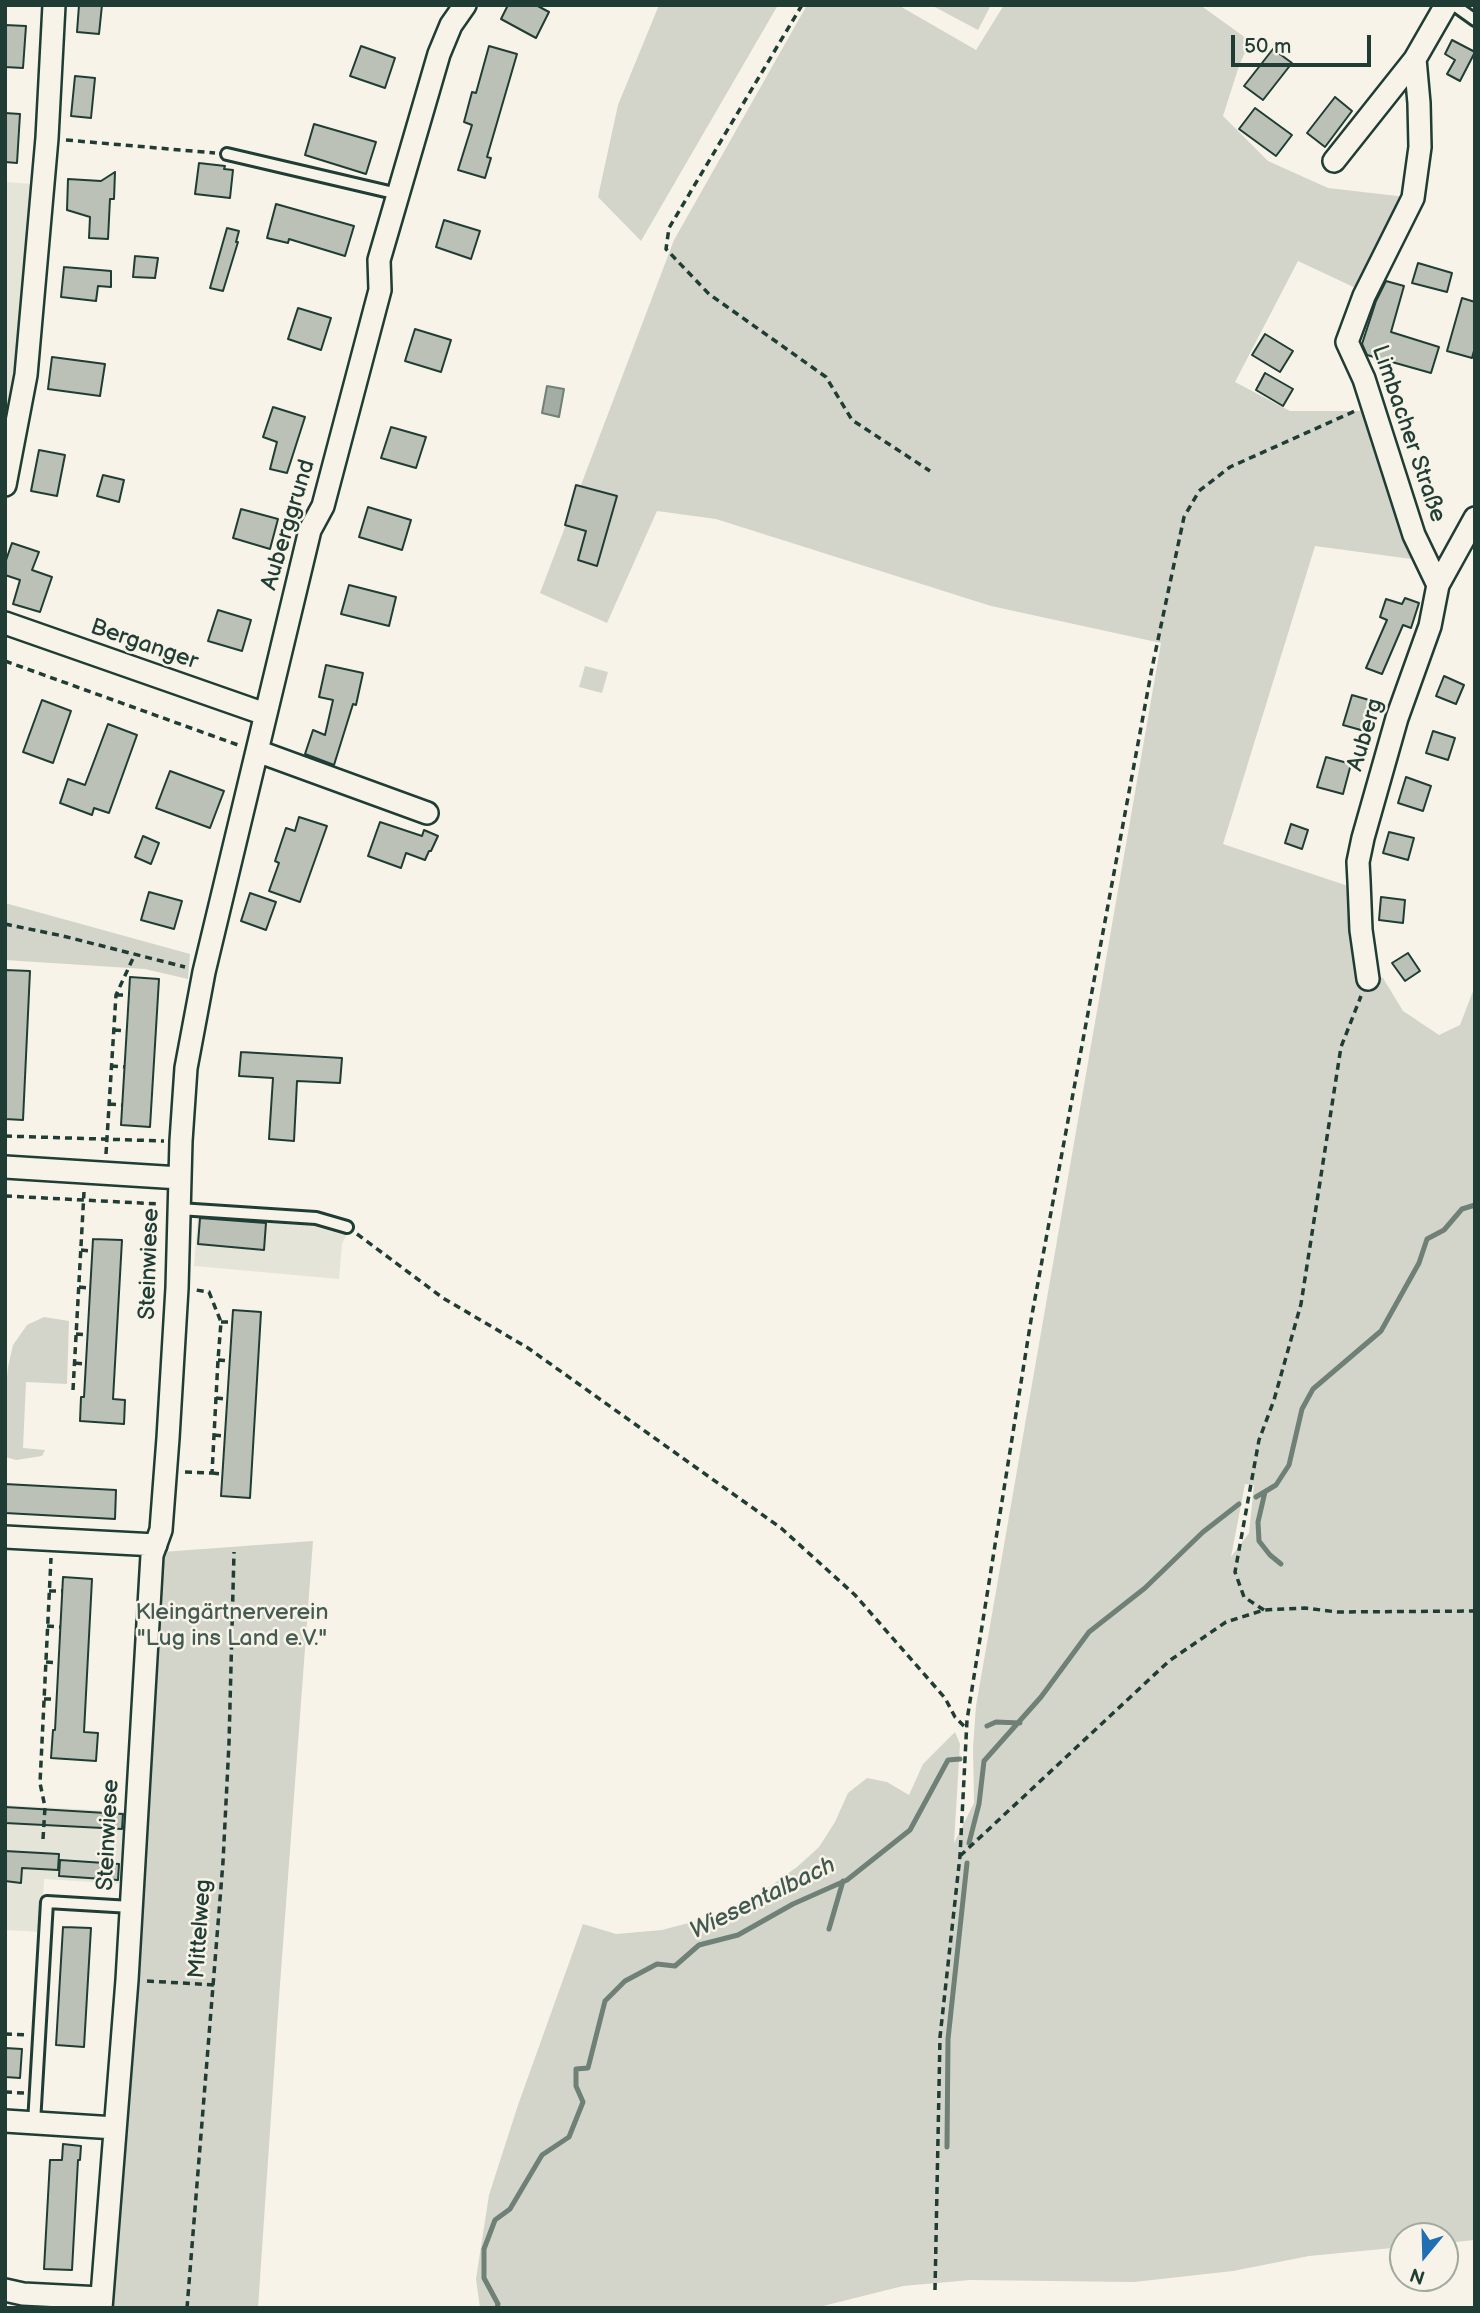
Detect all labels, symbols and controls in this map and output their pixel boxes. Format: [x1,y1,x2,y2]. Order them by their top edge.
scale bar [1235,21,1375,65]
text: 50 m [1244,34,1291,59]
street label: Limbacher Straße [1365,342,1451,526]
street label: Auberggrund [256,456,322,594]
street label: Berganger [87,614,201,676]
street label: Auberg [1342,695,1390,775]
street label: Steinwiese [134,1208,166,1320]
park label: Kleingärtnerverein "Lug ins Land e.V." [136,1599,328,1653]
street label: Steinwiese [92,1779,126,1891]
water label: Wiesentalbach [686,1851,840,1947]
street label: Mittelweg [184,1878,218,1980]
north arrow [1389,2222,1459,2292]
text: N [1407,2262,1428,2289]

